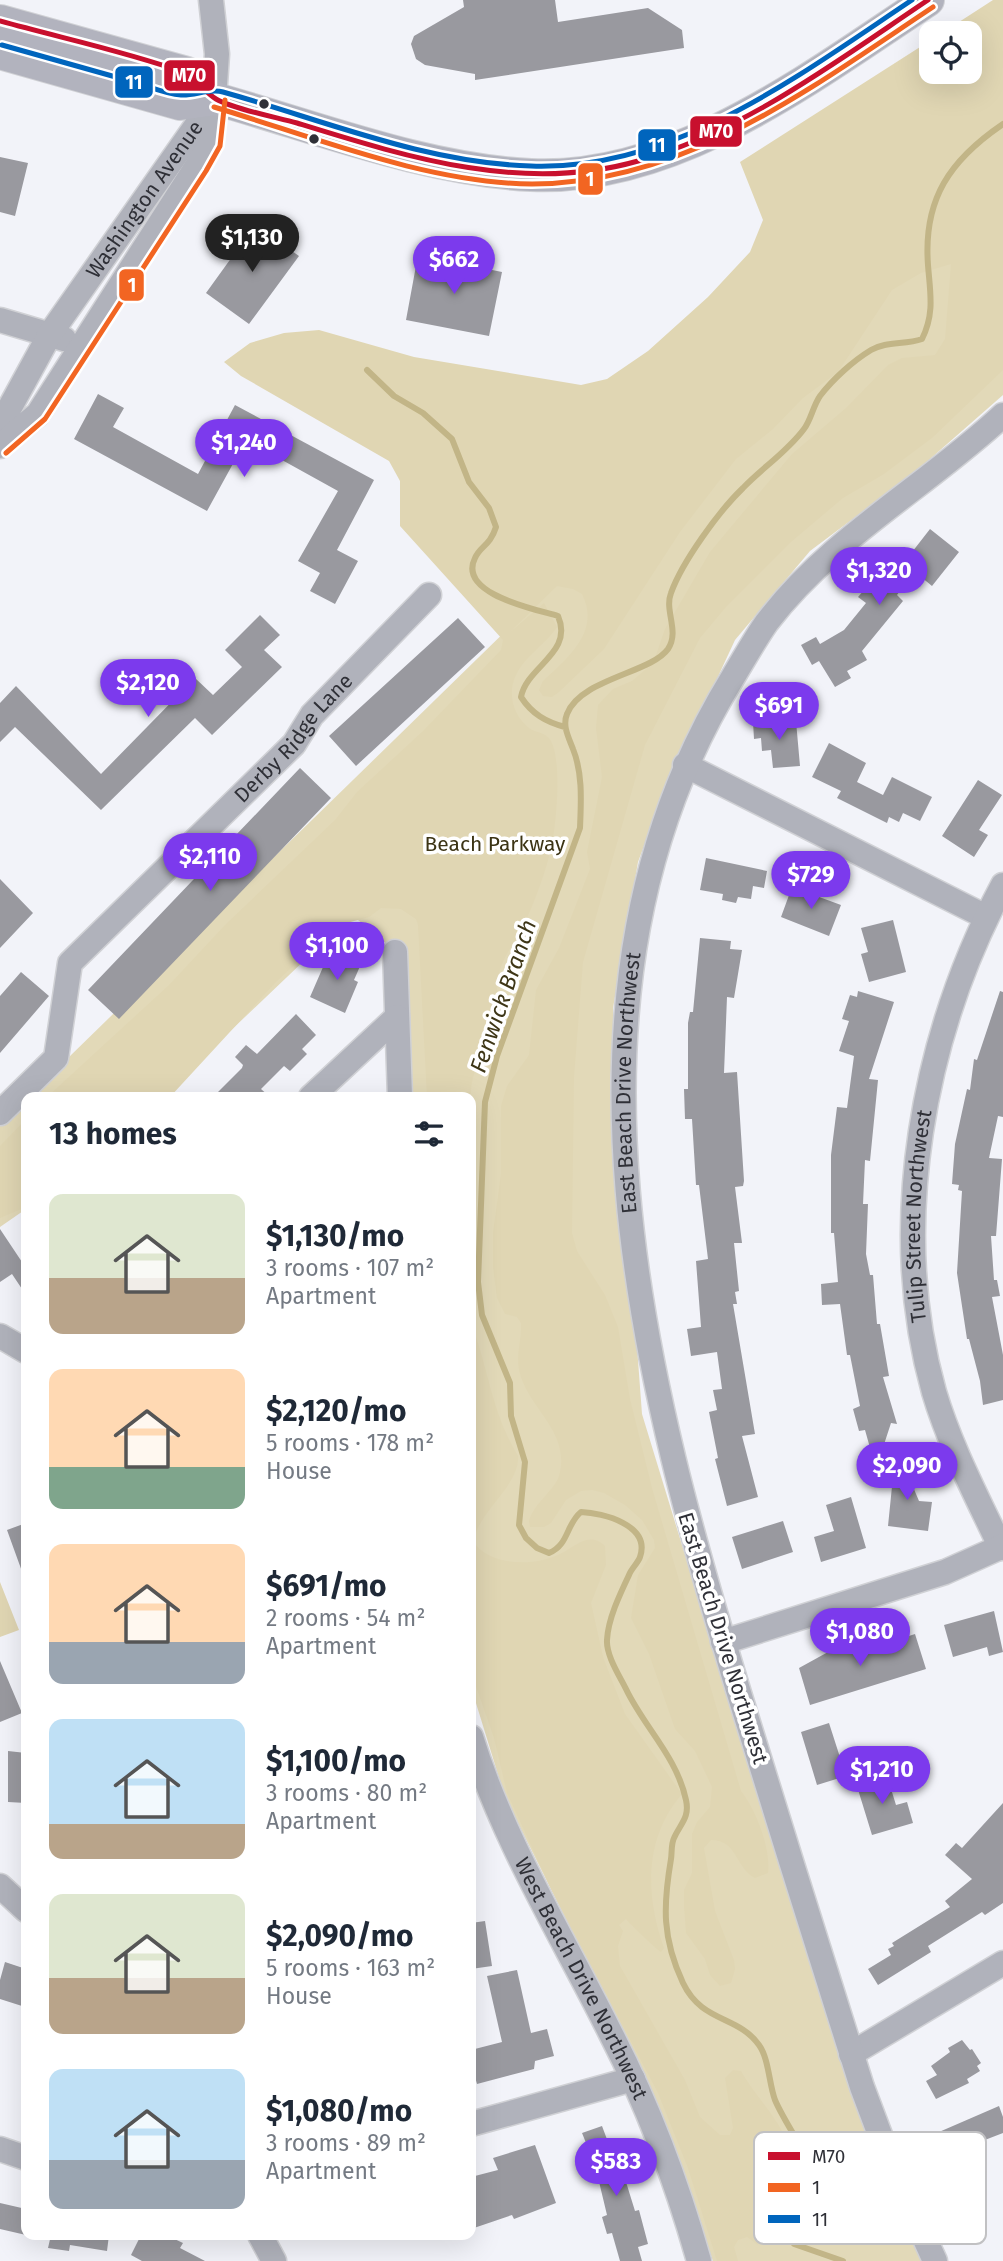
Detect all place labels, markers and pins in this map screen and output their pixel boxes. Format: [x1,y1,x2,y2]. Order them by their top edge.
unlabelled marker [257,97,271,111]
unlabelled marker [307,132,321,146]
pin: $1,130 [195,215,309,274]
pin: $662 [413,236,495,296]
pin: $1,240 [187,420,301,479]
pin: $1,320 [822,548,936,607]
pin: $2,120 [91,660,205,719]
pin: $691 [738,682,820,742]
pin: $2,110 [153,834,267,893]
pin: $729 [770,852,852,911]
pin: $1,100 [280,922,394,982]
pin: $2,090 [850,1442,964,1502]
pin: $1,080 [803,1608,917,1668]
pin: $1,210 [825,1746,939,1806]
pin: $583 [575,2138,657,2198]

